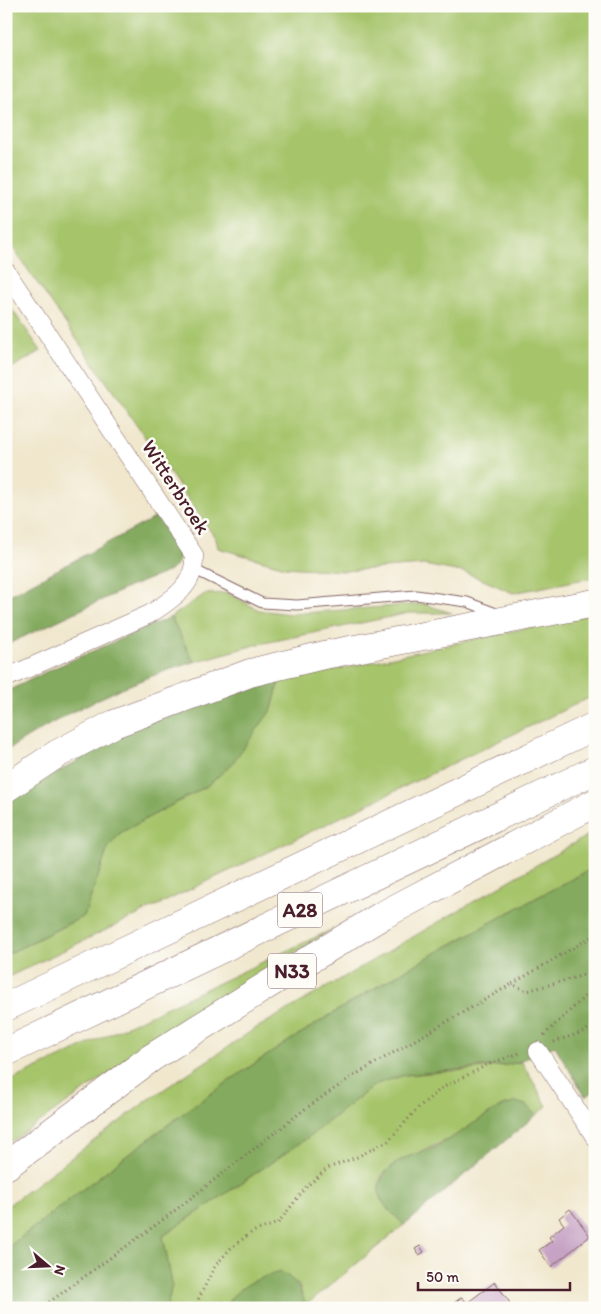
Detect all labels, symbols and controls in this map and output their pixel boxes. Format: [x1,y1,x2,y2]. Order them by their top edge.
street label: Witterbroek [137,435,216,539]
road number: A28 [278,892,322,928]
road number: N33 [268,954,316,988]
north arrow [22,1242,72,1292]
scale bar [418,1259,571,1291]
text: N [50,1263,69,1277]
text: 50 m [426,1268,459,1286]

